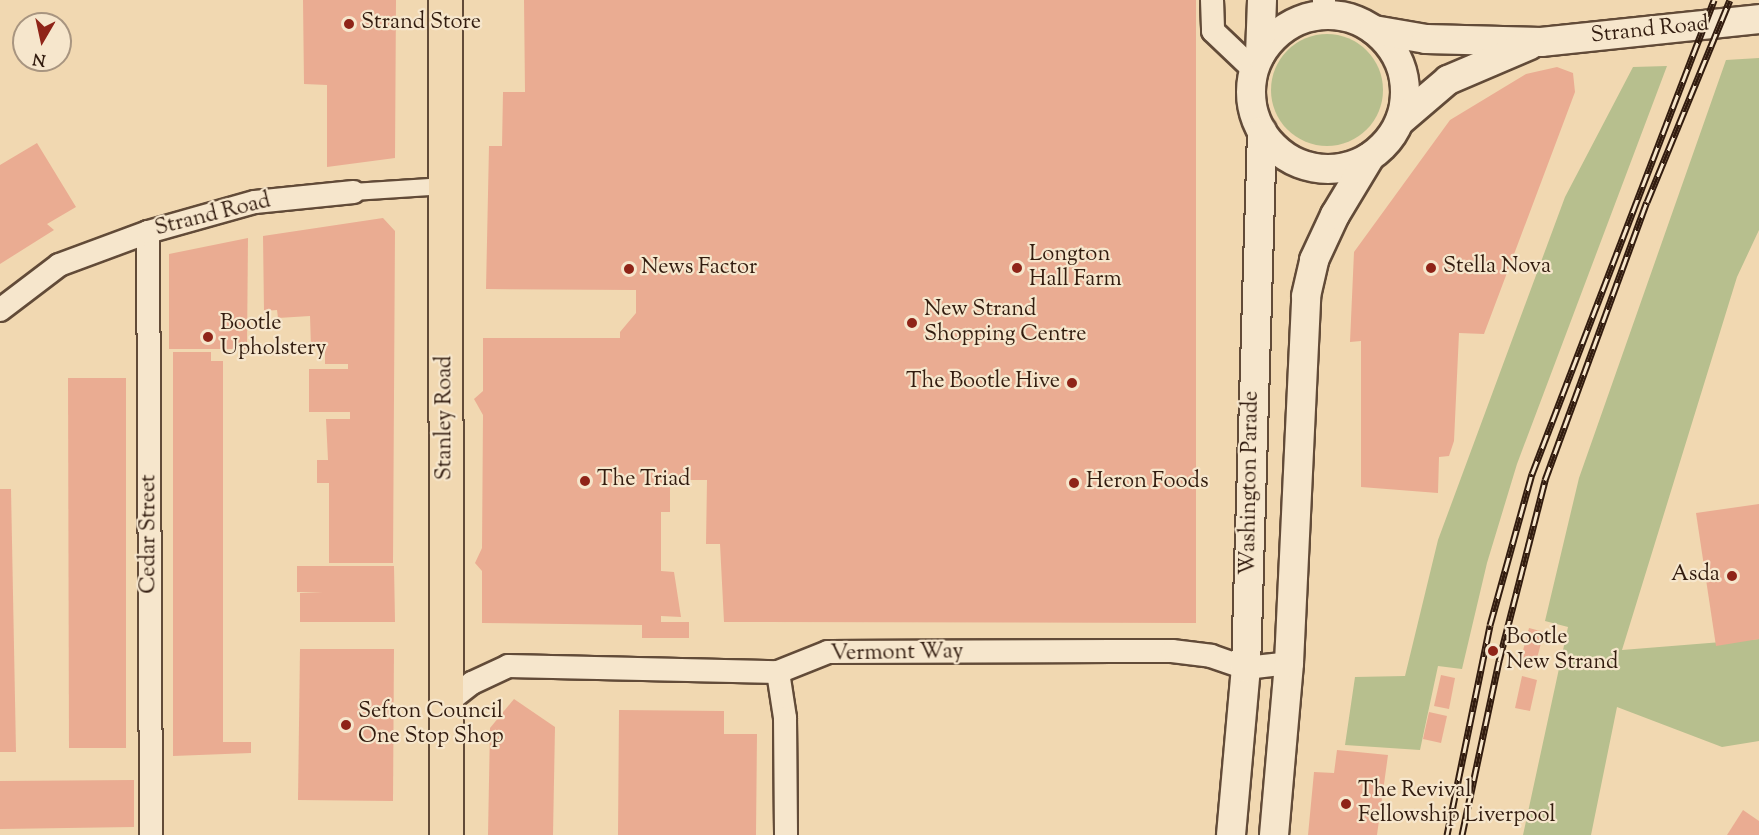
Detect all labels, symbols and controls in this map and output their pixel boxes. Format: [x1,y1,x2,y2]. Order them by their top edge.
place label: Strand Store [361,11,481,37]
north arrow [12,12,72,72]
street label: Strand Road [1590,12,1710,50]
marker: Strand Store [342,17,356,31]
text: N [31,46,48,71]
street label: Strand Road [152,189,274,243]
place label: Longton Hall Farm [1029,242,1122,294]
place label: Stella Nova [1443,255,1551,281]
place label: News Factor [641,256,757,282]
marker: Longton Hall Farm [1010,261,1024,275]
marker: Stella Nova [1424,261,1438,275]
marker: News Factor [622,262,636,276]
place label: New Strand Shopping Centre [924,297,1086,348]
place label: Bootle Upholstery [220,311,326,362]
marker: New Strand Shopping Centre [905,316,919,330]
marker: Bootle Upholstery [201,330,215,344]
street label: Stanley Road [433,356,459,480]
place label: The Bootle Hive [906,370,1060,396]
marker: The Bootle Hive [1065,376,1079,390]
street label: Washington Parade [1236,391,1266,575]
place label: The Triad [597,468,690,494]
place label: Heron Foods [1086,470,1209,496]
street label: Cedar Street [137,474,163,594]
marker: The Triad [578,474,592,488]
marker: Heron Foods [1067,476,1081,490]
place label: Asda [1671,563,1720,589]
marker: Asda [1725,569,1739,583]
place label: Bootle New Strand [1506,625,1619,676]
street label: Vermont Way [830,640,964,668]
marker: Bootle New Strand [1484,642,1502,660]
place label: Sefton Council One Stop Shop [358,699,504,750]
marker: Sefton Council One Stop Shop [339,718,353,732]
place label: The Revival Fellowship Liverpool [1358,778,1556,830]
marker: The Revival Fellowship Liverpool [1339,797,1353,811]

